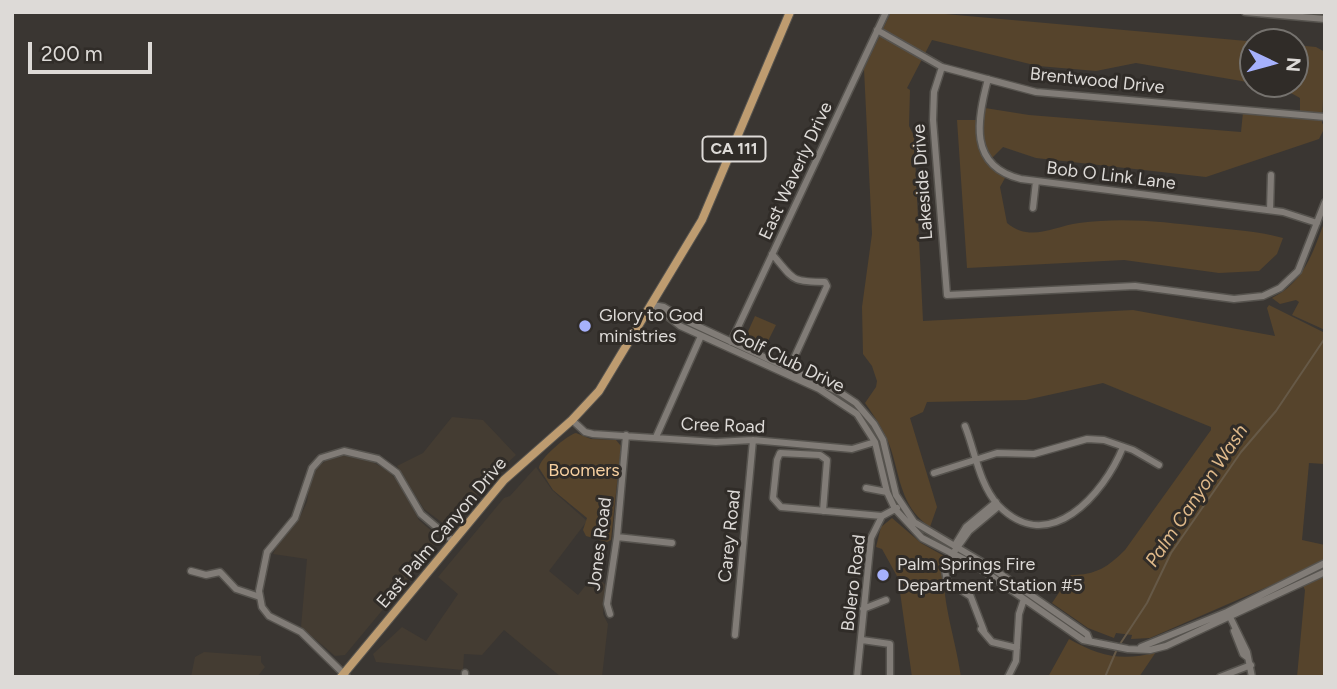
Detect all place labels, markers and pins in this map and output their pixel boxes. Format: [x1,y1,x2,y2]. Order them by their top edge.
place label: Glory to God ministries [599,305,703,348]
marker: Glory to God ministries [577,318,593,334]
place label: Palm Springs Fire Department Station #5 [897,554,1083,596]
marker: Palm Springs Fire Department Station #5 [875,567,891,583]

